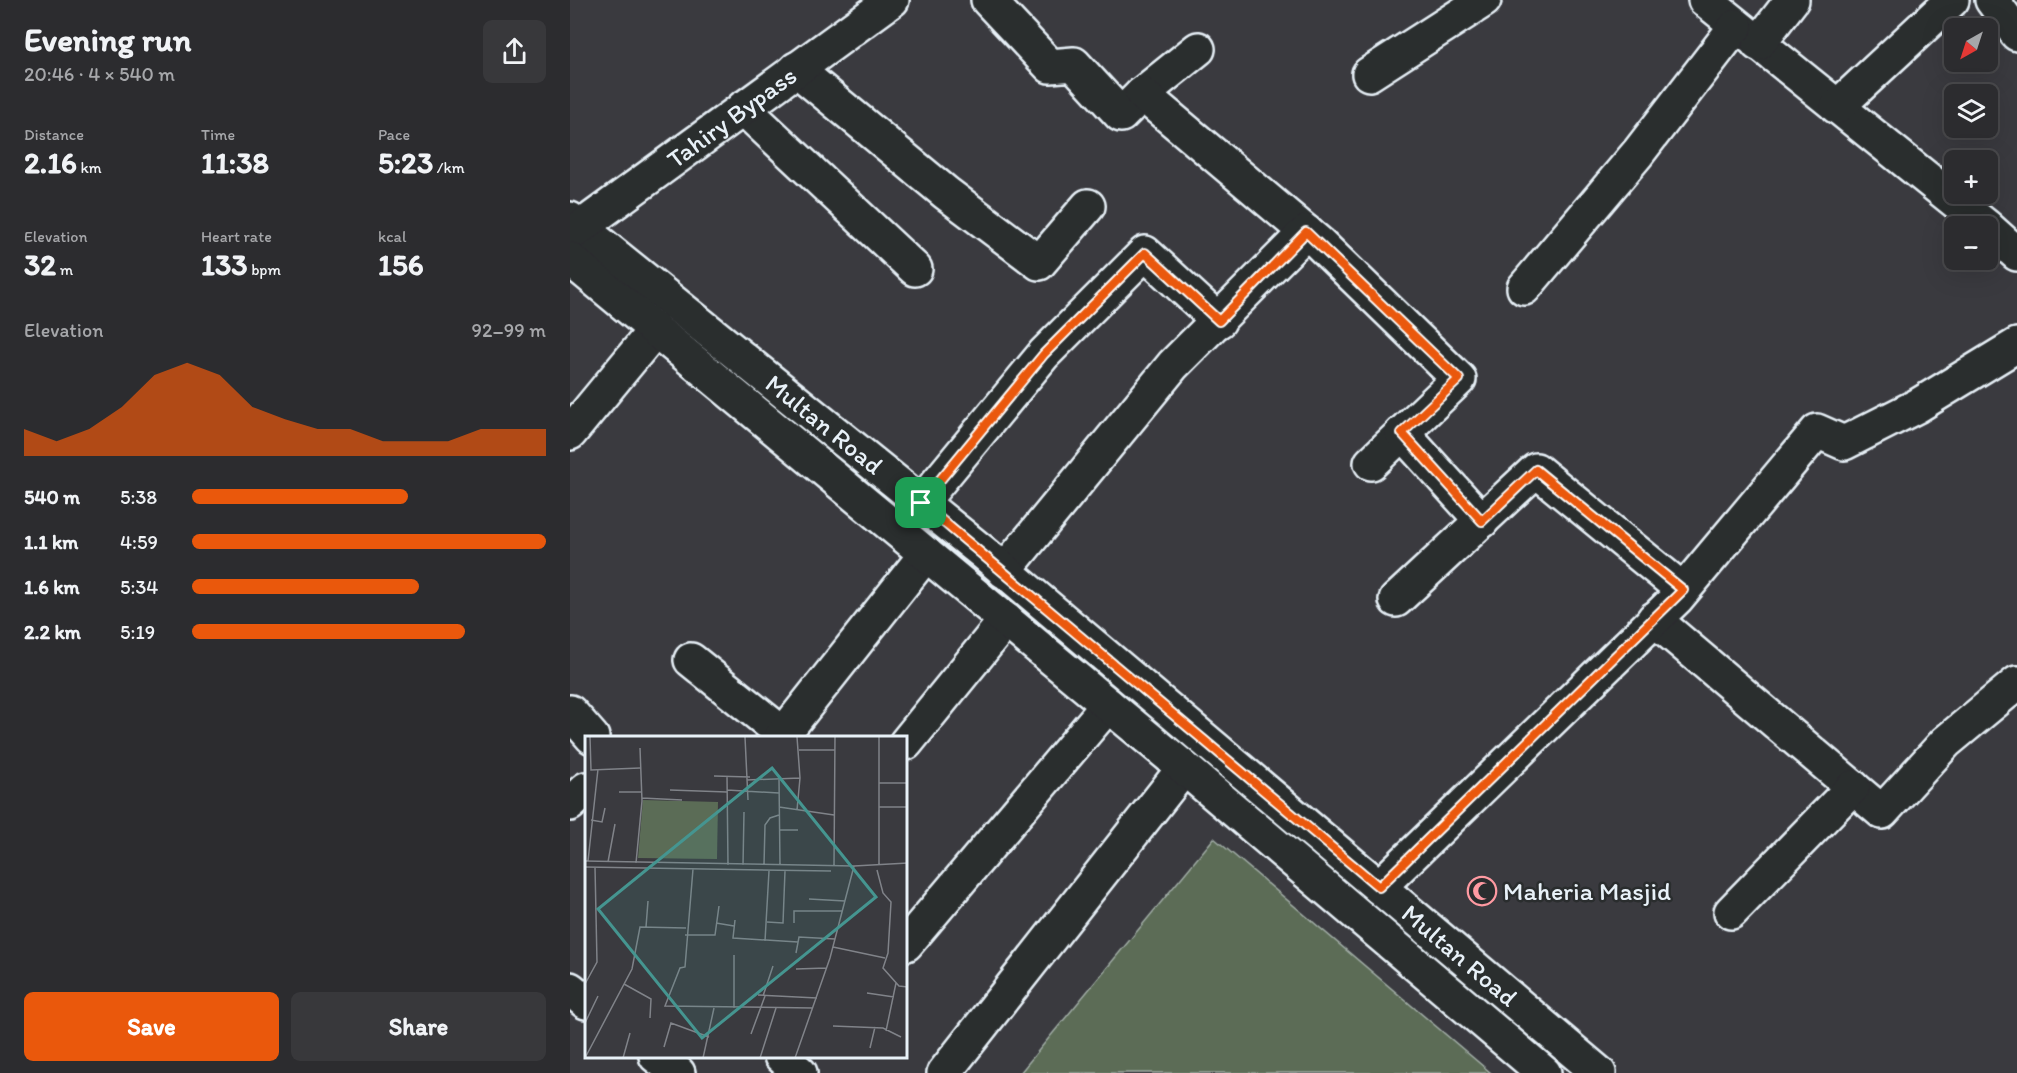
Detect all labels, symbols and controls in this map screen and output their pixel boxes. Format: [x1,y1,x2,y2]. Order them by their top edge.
north arrow [1944,18,1998,72]
map controls [1944,18,1998,270]
text: Evening run [24,20,191,59]
button: share [483,20,546,83]
street label: Tahiry Bypass [660,59,803,175]
text: 20:46 · 4 × 540 m [24,62,175,86]
button: layers [1944,84,1998,138]
text: Distance [24,125,84,144]
text: Time [201,125,235,144]
text: Pace [378,125,410,144]
text: 2.16 [24,144,77,181]
text: 11:38 [201,144,269,181]
text: 5:23 [378,144,433,181]
button: + [1944,150,1998,204]
text: km [77,158,102,177]
text: /km [433,158,465,177]
button: − [1944,216,1998,270]
text: Elevation [24,227,88,246]
text: Heart rate [201,227,272,246]
text: kcal [378,227,406,246]
text: 32 [24,246,56,283]
text: 133 [201,246,248,283]
text: 156 [378,246,424,283]
text: m [56,260,73,279]
text: bpm [248,260,281,279]
text: Elevation [24,318,103,342]
text: 92–99 m [472,318,546,342]
street label: Multan Road [759,367,890,482]
pin [895,477,946,528]
text: 540 m [24,485,80,509]
text: 5:38 [120,485,157,509]
icon: arrive [904,486,937,519]
text: 1.1 km [24,530,78,554]
text: 4:59 [120,530,158,554]
text: 1.6 km [24,575,80,599]
text: 5:34 [120,575,158,599]
text: 2.2 km [24,620,81,644]
text: 5:19 [120,620,155,644]
inset map [585,736,908,1058]
mosque icon: Maheria Masjid [1466,875,1498,907]
place label: Maheria Masjid [1503,875,1671,907]
street label: Multan Road [1395,897,1525,1014]
button: Save [24,992,279,1061]
button: Share [291,992,546,1061]

